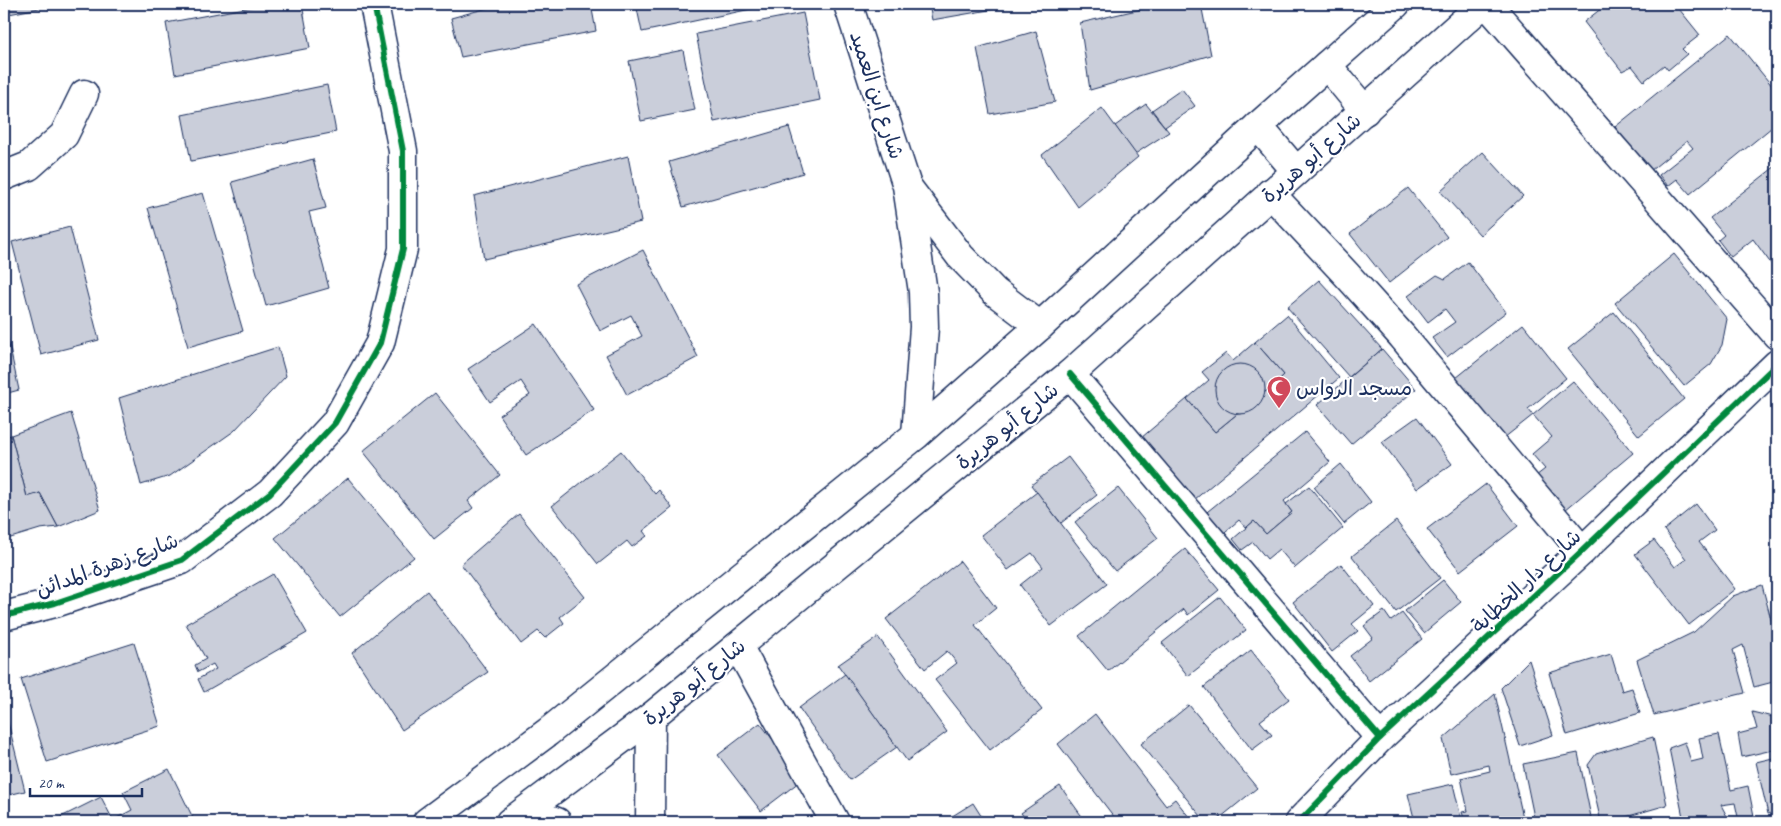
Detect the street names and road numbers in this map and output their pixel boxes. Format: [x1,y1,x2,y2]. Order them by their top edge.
street label: شارع ابن العميد [842,28,910,163]
street label: شارع أبو هريرة [1256,107,1368,210]
street label: شارع أبو هريرة [950,377,1065,477]
street label: شارع دار الخطابة [1466,523,1588,640]
street label: شارع زهرة المدائن [32,527,183,605]
street label: شارع أبو هريرة [637,633,752,733]

